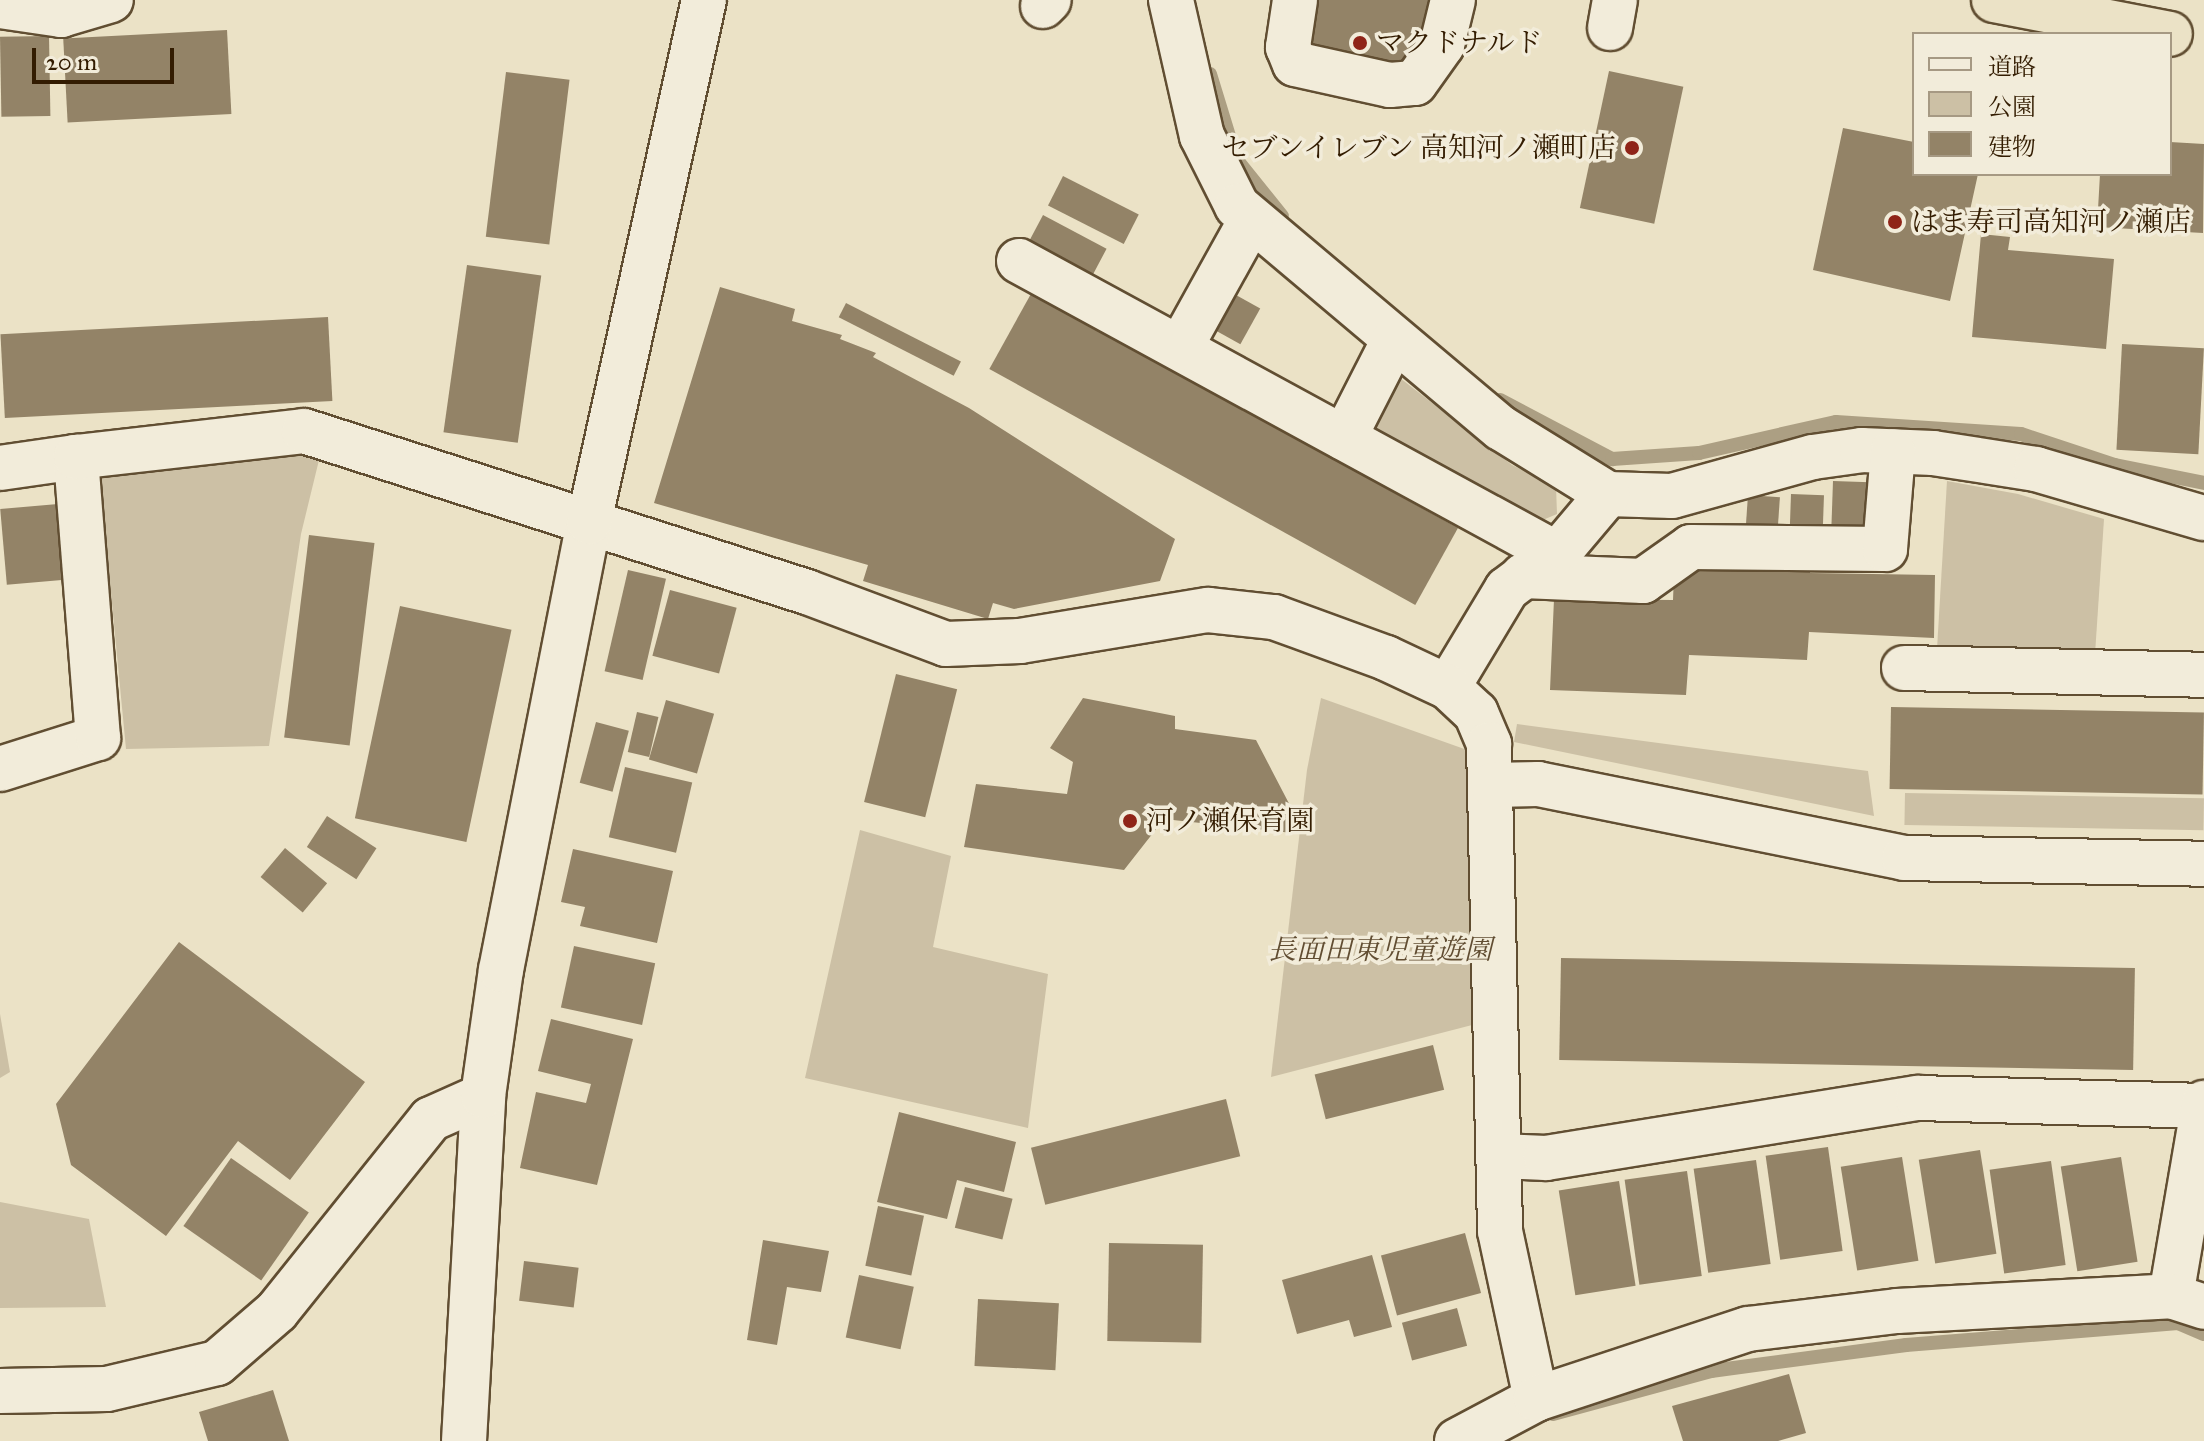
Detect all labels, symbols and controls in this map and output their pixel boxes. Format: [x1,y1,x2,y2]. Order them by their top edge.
place label: マクドナルド [1376,26,1544,60]
scale bar [36,32,178,82]
legend [1912,32,2172,176]
marker: マクドナルド [1351,34,1369,52]
text: 20 m [46,47,97,77]
text: 道路 [1988,52,2036,82]
text: 公園 [1988,92,2036,122]
place label: セブンイレブン 高知河ノ瀬町店 [1218,131,1616,165]
text: 建物 [1988,132,2036,162]
marker: セブンイレブン 高知河ノ瀬町店 [1623,139,1641,157]
place label: はま寿司高知河ノ瀬店 [1911,205,2191,239]
marker: はま寿司高知河ノ瀬店 [1886,213,1904,231]
place label: 河ノ瀬保育園 [1146,804,1314,838]
marker: 河ノ瀬保育園 [1121,812,1139,830]
park label: 長面田東児童遊園 [1268,933,1492,967]

